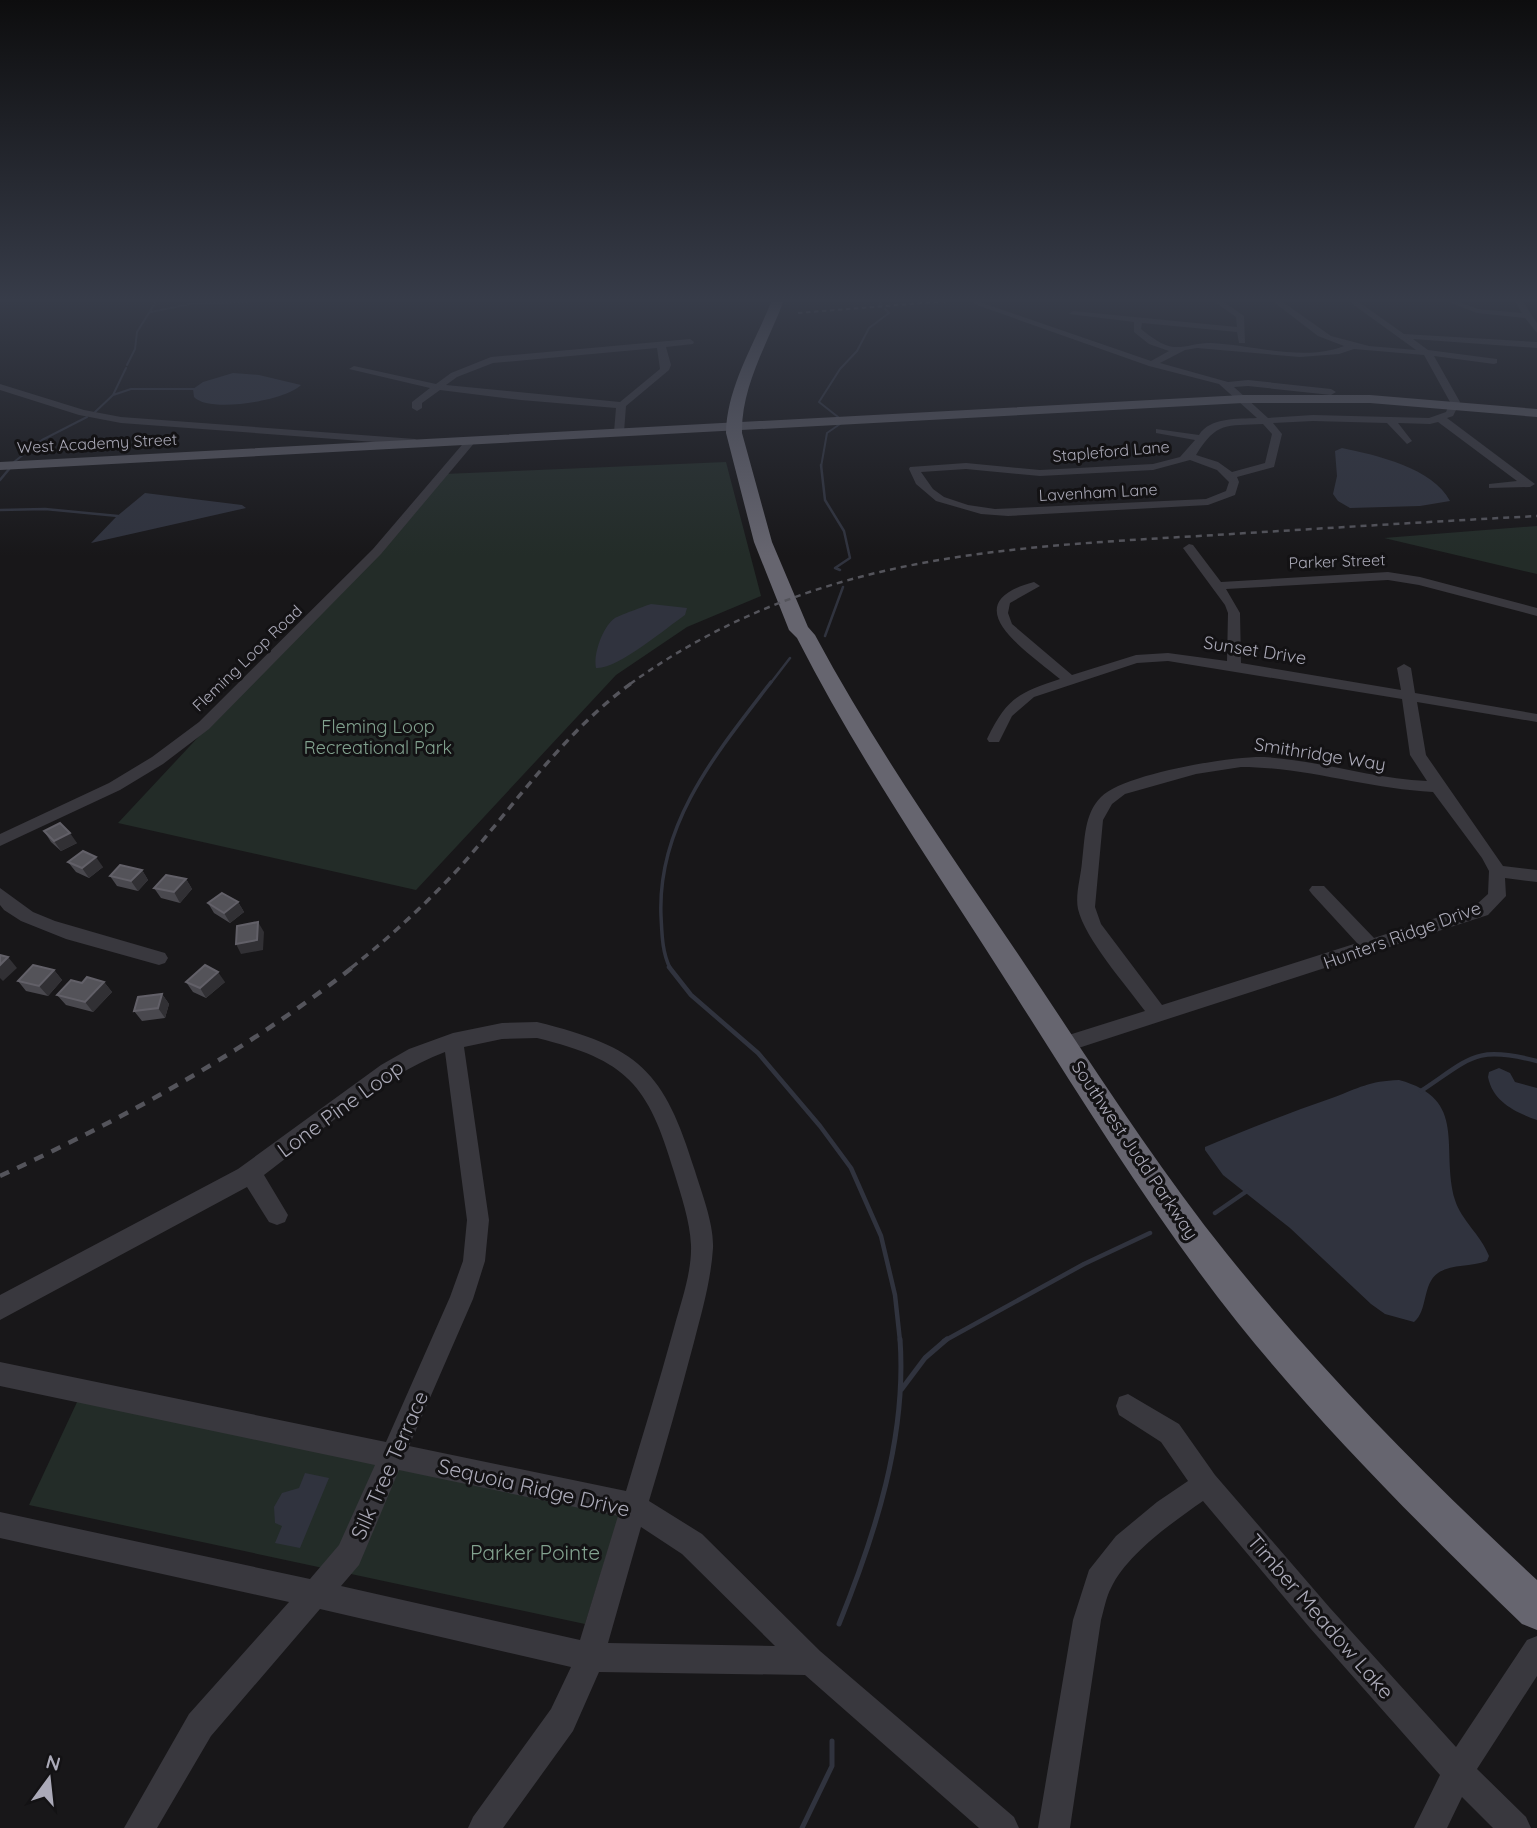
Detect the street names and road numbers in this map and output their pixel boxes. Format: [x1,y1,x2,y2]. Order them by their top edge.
street label: West Academy Street [16,429,178,457]
street label: Stapleford Lane [1052,436,1170,466]
street label: Lavenham Lane [1038,479,1158,505]
street label: Parker Street [1288,549,1386,573]
street label: Fleming Loop Road [188,600,306,716]
street label: Sunset Drive [1202,631,1308,669]
street label: Smithridge Way [1253,732,1387,776]
street label: Hunters Ridge Drive [1320,896,1484,974]
street label: Lone Pine Loop [272,1054,408,1162]
street label: Southwest Judd Parkway [1067,1056,1203,1244]
street label: Silk Tree Terrace [345,1387,433,1543]
street label: Sequoia Ridge Drive [436,1452,632,1522]
street label: Timber Meadow Lake [1242,1528,1400,1704]

